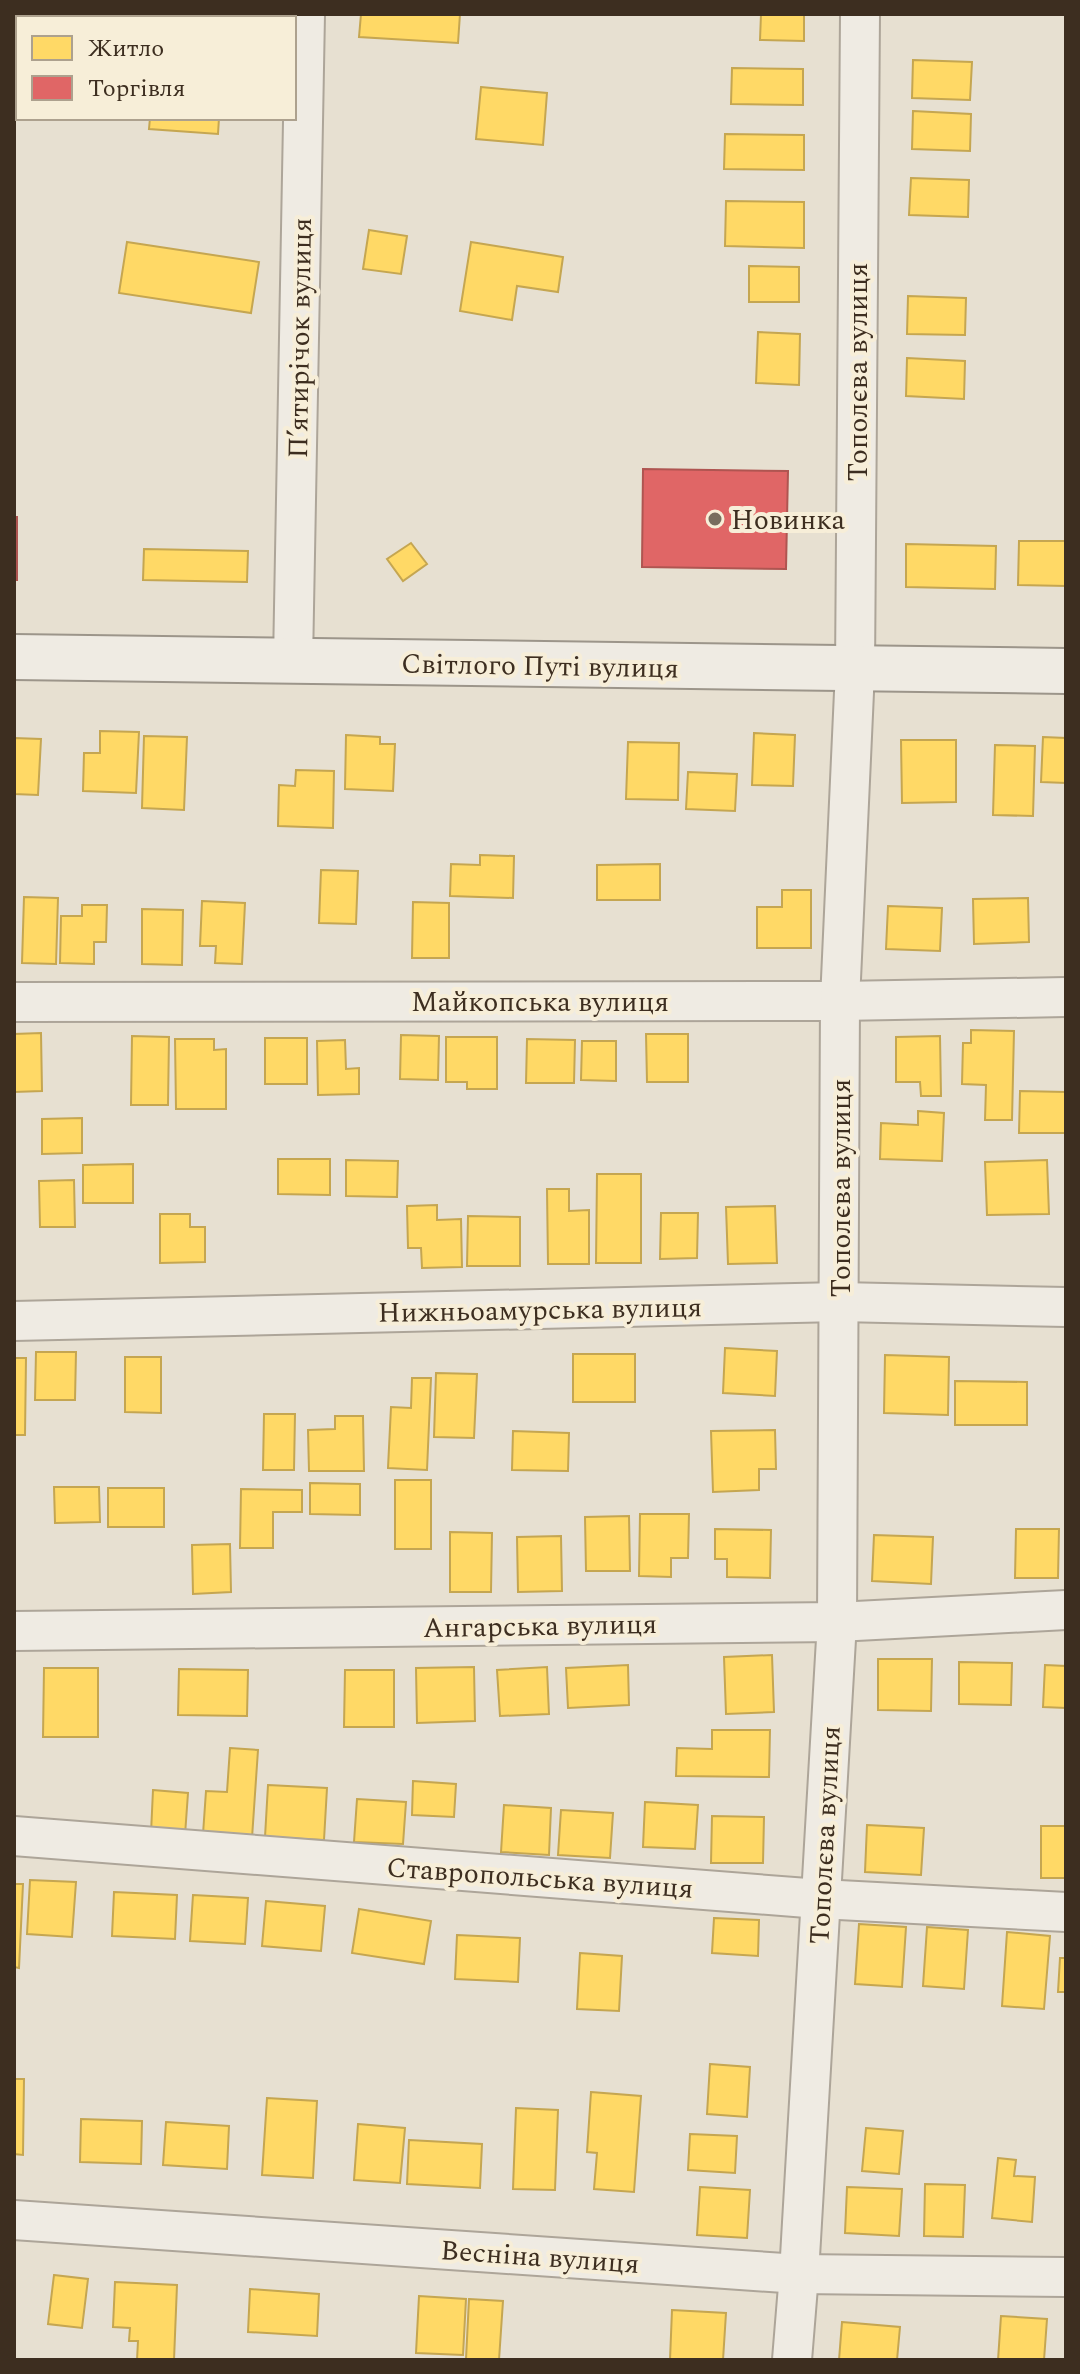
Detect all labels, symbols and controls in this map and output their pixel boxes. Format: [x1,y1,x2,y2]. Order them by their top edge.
legend [16,16,296,120]
text: Житло [88,31,164,67]
text: Торгівля [88,71,185,107]
street label: П’ятирічок вулиця [277,217,324,459]
street label: Тополєва вулиця [837,263,880,481]
place label: Новинка [731,499,845,542]
marker: Новинка [706,510,724,528]
street label: Світлого Путі вулиця [401,643,679,690]
street label: Майкопська вулиця [411,981,669,1024]
street label: Тополєва вулиця [820,1079,863,1297]
street label: Нижньоамурська вулиця [377,1286,703,1335]
street label: Ангарська вулиця [422,1603,658,1650]
street label: Тополєва вулиця [798,1725,853,1945]
street label: Ставропольська вулиця [385,1846,695,1911]
street label: Весніна вулиця [439,2229,641,2286]

